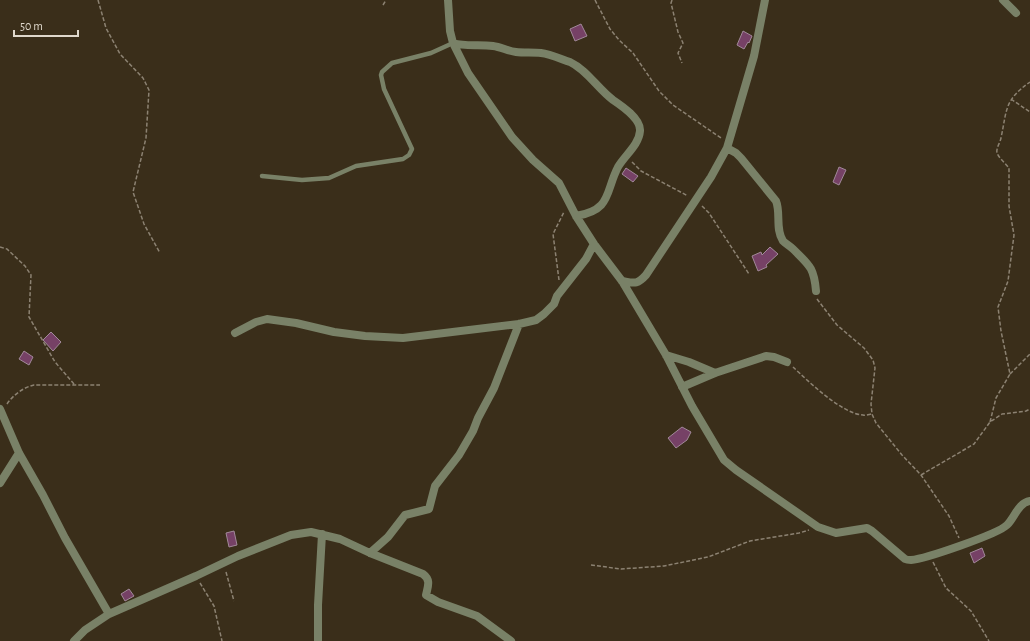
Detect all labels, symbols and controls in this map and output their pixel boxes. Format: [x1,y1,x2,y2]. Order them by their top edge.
scale bar [14,12,78,38]
text: 50 m [20,20,43,32]

